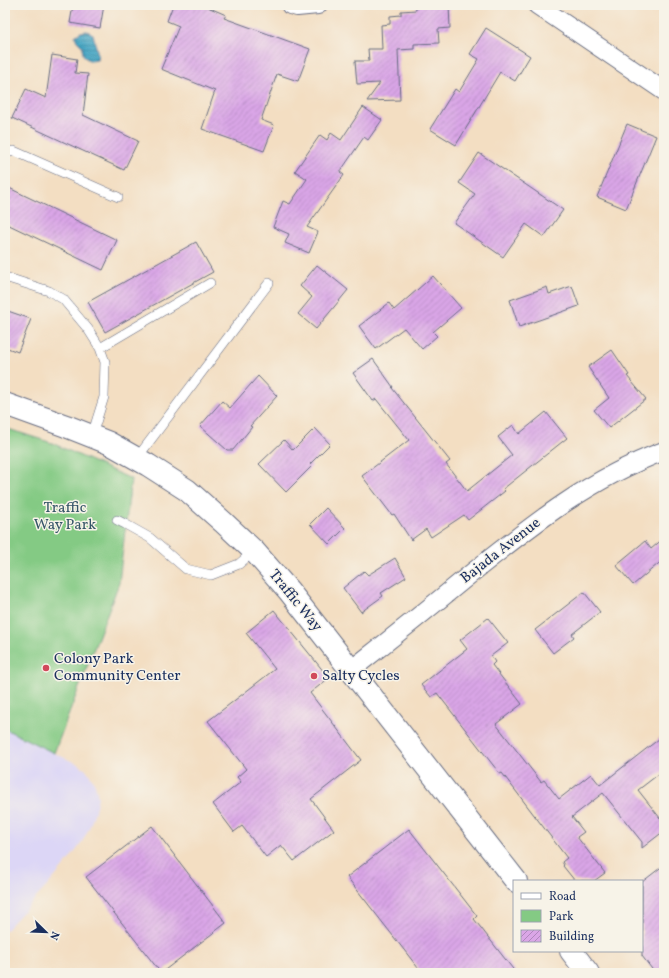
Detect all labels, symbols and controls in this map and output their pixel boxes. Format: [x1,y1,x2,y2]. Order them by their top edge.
park label: Traffic Way Park [34,498,96,536]
street label: Bajada Avenue [457,513,545,589]
street label: Traffic Way [263,565,327,637]
place label: Colony Park Community Center [54,649,181,687]
marker: Colony Park Community Center [41,663,51,673]
place label: Salty Cycles [322,666,400,687]
marker: Salty Cycles [309,671,319,681]
legend [513,880,643,952]
text: Road [549,889,576,905]
text: Park [549,909,574,925]
north arrow [26,912,66,952]
text: N [45,929,62,942]
text: Building [549,929,594,945]

